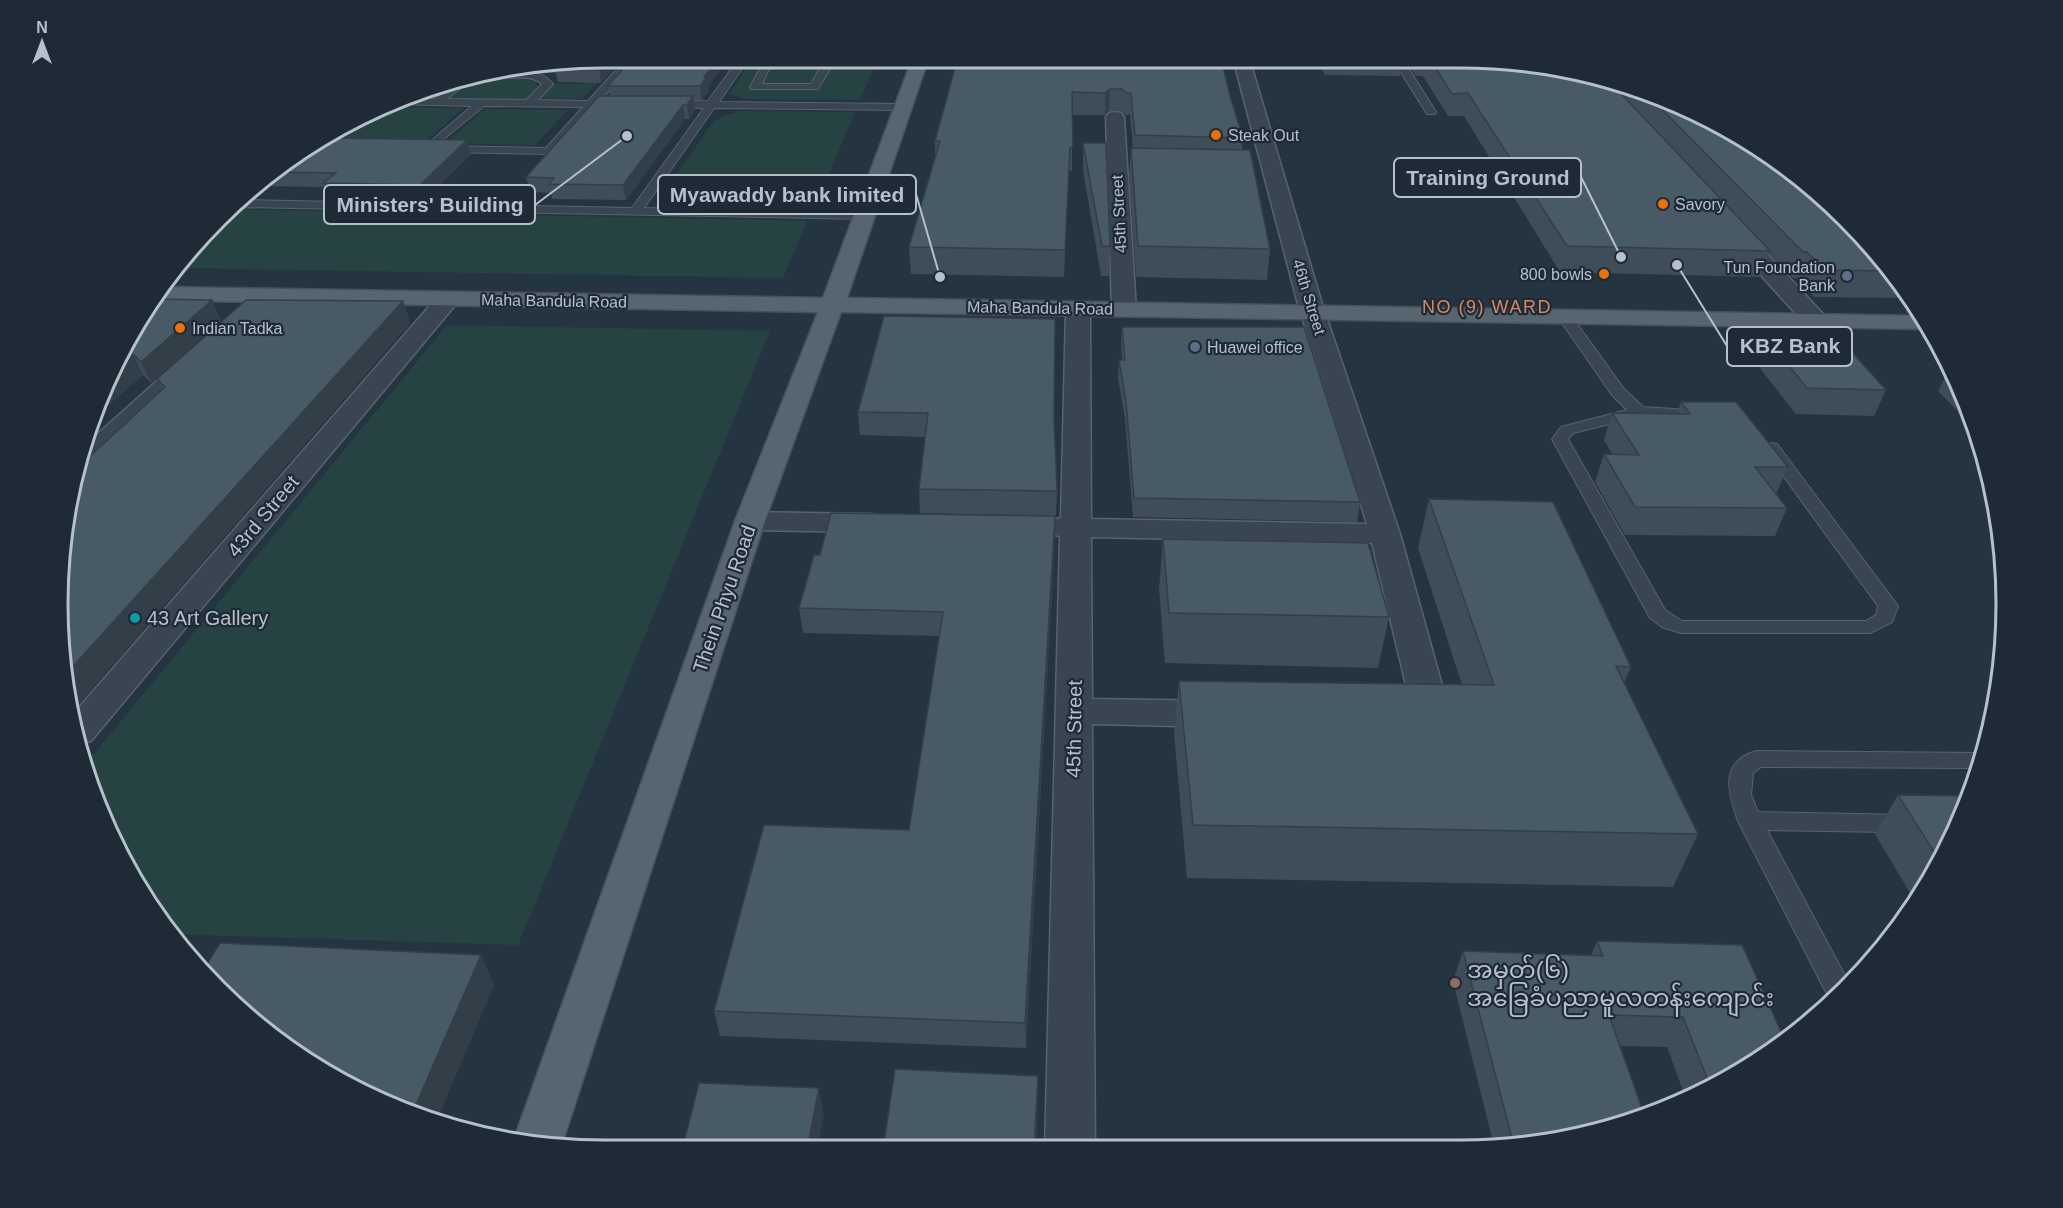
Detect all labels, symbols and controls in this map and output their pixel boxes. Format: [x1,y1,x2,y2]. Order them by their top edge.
north arrow [12,12,72,72]
text: N [36,19,48,36]
place label: Steak Out [1228,127,1300,144]
marker: Steak Out [1209,128,1223,142]
callout: Training Ground [1394,158,1581,197]
text: Training Ground [1406,166,1570,189]
street label: 45th Street [1108,174,1130,254]
callout: Myawaddy bank limited [658,175,916,214]
text: Myawaddy bank limited [670,183,904,206]
callout: Ministers' Building [324,185,535,224]
text: Ministers' Building [336,193,524,216]
place label: Savory [1675,196,1725,213]
marker: Savory [1656,197,1670,211]
street label: 46th Street [1289,257,1329,337]
place label: Tun Foundation Bank [1724,259,1836,294]
place label: 800 bowls [1520,266,1592,283]
marker: 800 bowls [1597,267,1611,281]
marker: Tun Foundation Bank [1840,269,1854,283]
street label: Maha Bandula Road [481,291,627,311]
district label: NO (9) WARD [1422,297,1552,317]
street label: Maha Bandula Road [967,298,1113,318]
place label: Indian Tadka [192,320,283,337]
marker: Indian Tadka [173,321,187,335]
callout: KBZ Bank [1727,327,1852,366]
text: KBZ Bank [1740,334,1840,357]
place label: Huawei office [1207,339,1303,356]
marker: Huawei office [1188,340,1202,354]
street label: 43rd Street [223,471,304,561]
street label: Thein Phyu Road [688,522,760,676]
place label: 43 Art Gallery [147,607,268,629]
marker: 43 Art Gallery [128,611,142,625]
street label: 45th Street [1062,679,1086,778]
place label: အမှတ်(၆) အခြေခံပညာမူလတန်းကျောင်း [1467,954,1774,1017]
marker: အမှတ်(၆) အခြေခံပညာမူလတန်းကျောင်း [1448,976,1462,990]

